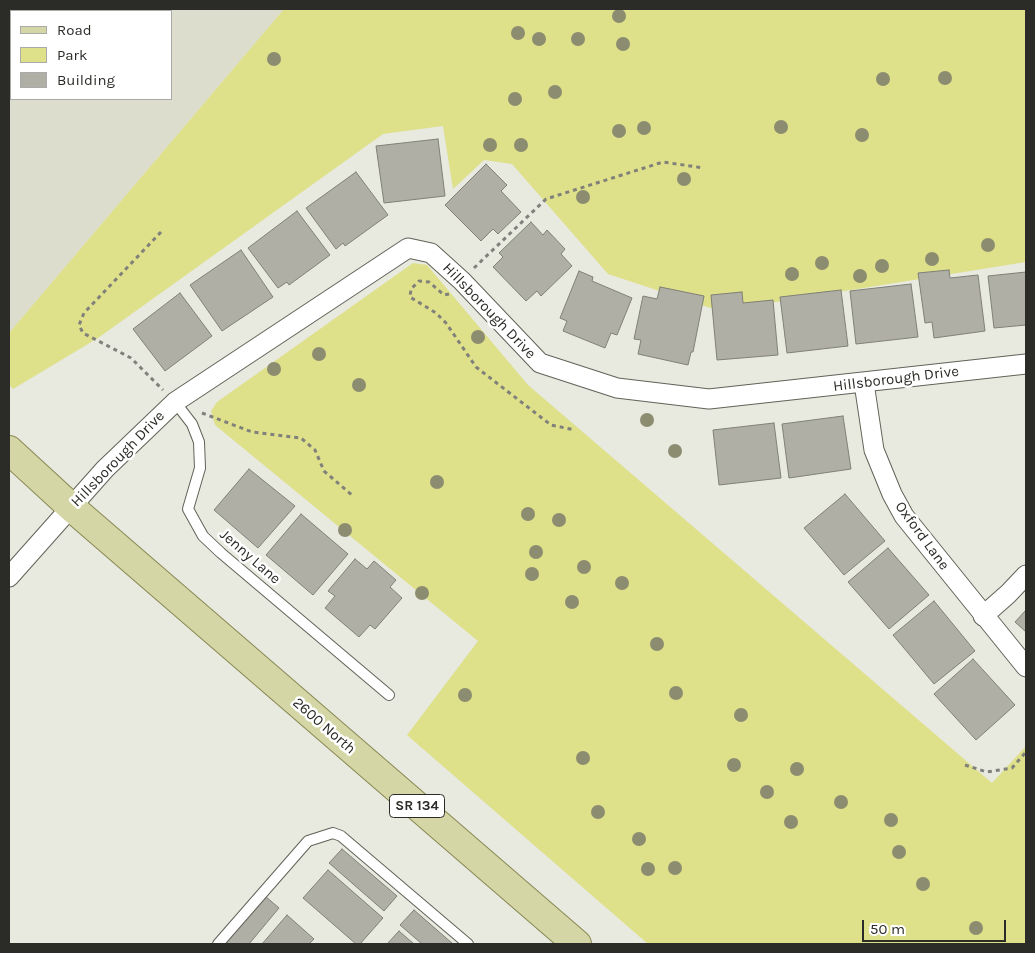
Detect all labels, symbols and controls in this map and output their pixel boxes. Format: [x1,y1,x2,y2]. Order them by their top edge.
legend [10,10,172,100]
text: Road [57,21,92,39]
text: Park [57,46,87,64]
text: Building [57,71,115,89]
street label: Hillsborough Drive [439,259,539,363]
street label: Hillsborough Drive [832,362,960,396]
street label: Hillsborough Drive [68,407,168,511]
street label: Oxford Lane [891,498,953,574]
street label: Jenny Lane [216,526,284,588]
street label: 2600 North [289,694,359,758]
road number: SR 134 [390,794,444,818]
scale bar [865,910,1009,942]
text: 50 m [870,920,905,938]

